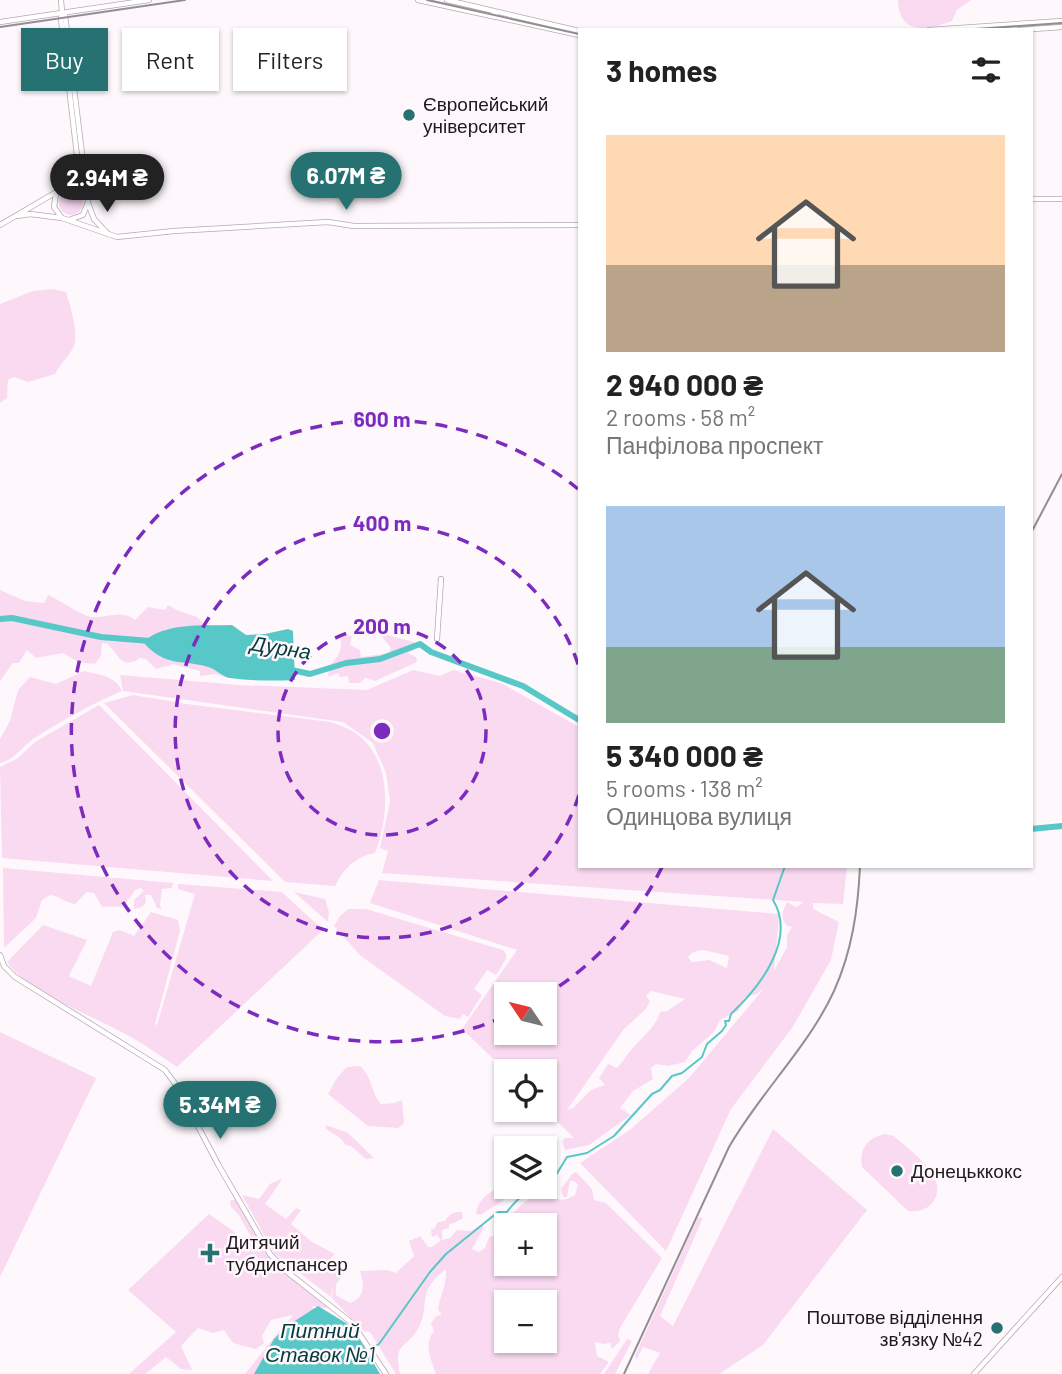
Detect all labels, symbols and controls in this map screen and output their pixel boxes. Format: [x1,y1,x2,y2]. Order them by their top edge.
chip: Buy [21,28,108,91]
chip: Rent [122,28,219,91]
chip: Filters [233,28,347,91]
icon: filters [967,51,1005,89]
text: 3 homes [606,52,717,88]
place label: Європейський університет [423,92,548,137]
marker: Європейський університет [401,107,417,123]
pin: 6.07M ₴ [281,152,411,212]
pin: 2.94M ₴ [42,154,172,214]
text: 6.07M ₴ [307,161,385,189]
text: 2.94M ₴ [66,163,148,191]
icon: home [743,181,869,307]
text: 2 940 000 ₴ [606,366,763,402]
text: 2 rooms · 58 m² [606,403,755,431]
text: 600 m [354,406,410,431]
text: Панфілова проспект [606,431,824,459]
text: 400 m [353,510,411,535]
icon: home [743,552,869,678]
text: 200 m [353,613,411,638]
water label: Дурна [247,629,313,664]
centre of rings [370,719,394,743]
text: 5 340 000 ₴ [606,737,763,773]
text: 5 rooms · 138 m² [606,774,763,802]
text: Одинцова вулиця [606,802,792,830]
north arrow [494,982,556,1045]
map controls [494,982,557,1353]
button: locate [494,1059,557,1122]
pin: 5.34M ₴ [155,1082,285,1141]
text: 5.34M ₴ [179,1090,261,1118]
button: layers [494,1136,557,1199]
place label: Донецьккокс [911,1159,1022,1182]
marker: Донецьккокс [889,1163,905,1179]
button: + [494,1213,557,1276]
place label: Дитячий тубдиспансер [226,1230,348,1275]
marker: Дитячий тубдиспансер [200,1243,220,1263]
button: − [494,1290,557,1353]
place label: Поштове відділення зв'язку №42 [807,1305,983,1350]
water label: Питний Ставок №1 [265,1317,375,1366]
marker: Поштове відділення зв'язку №42 [989,1320,1005,1336]

